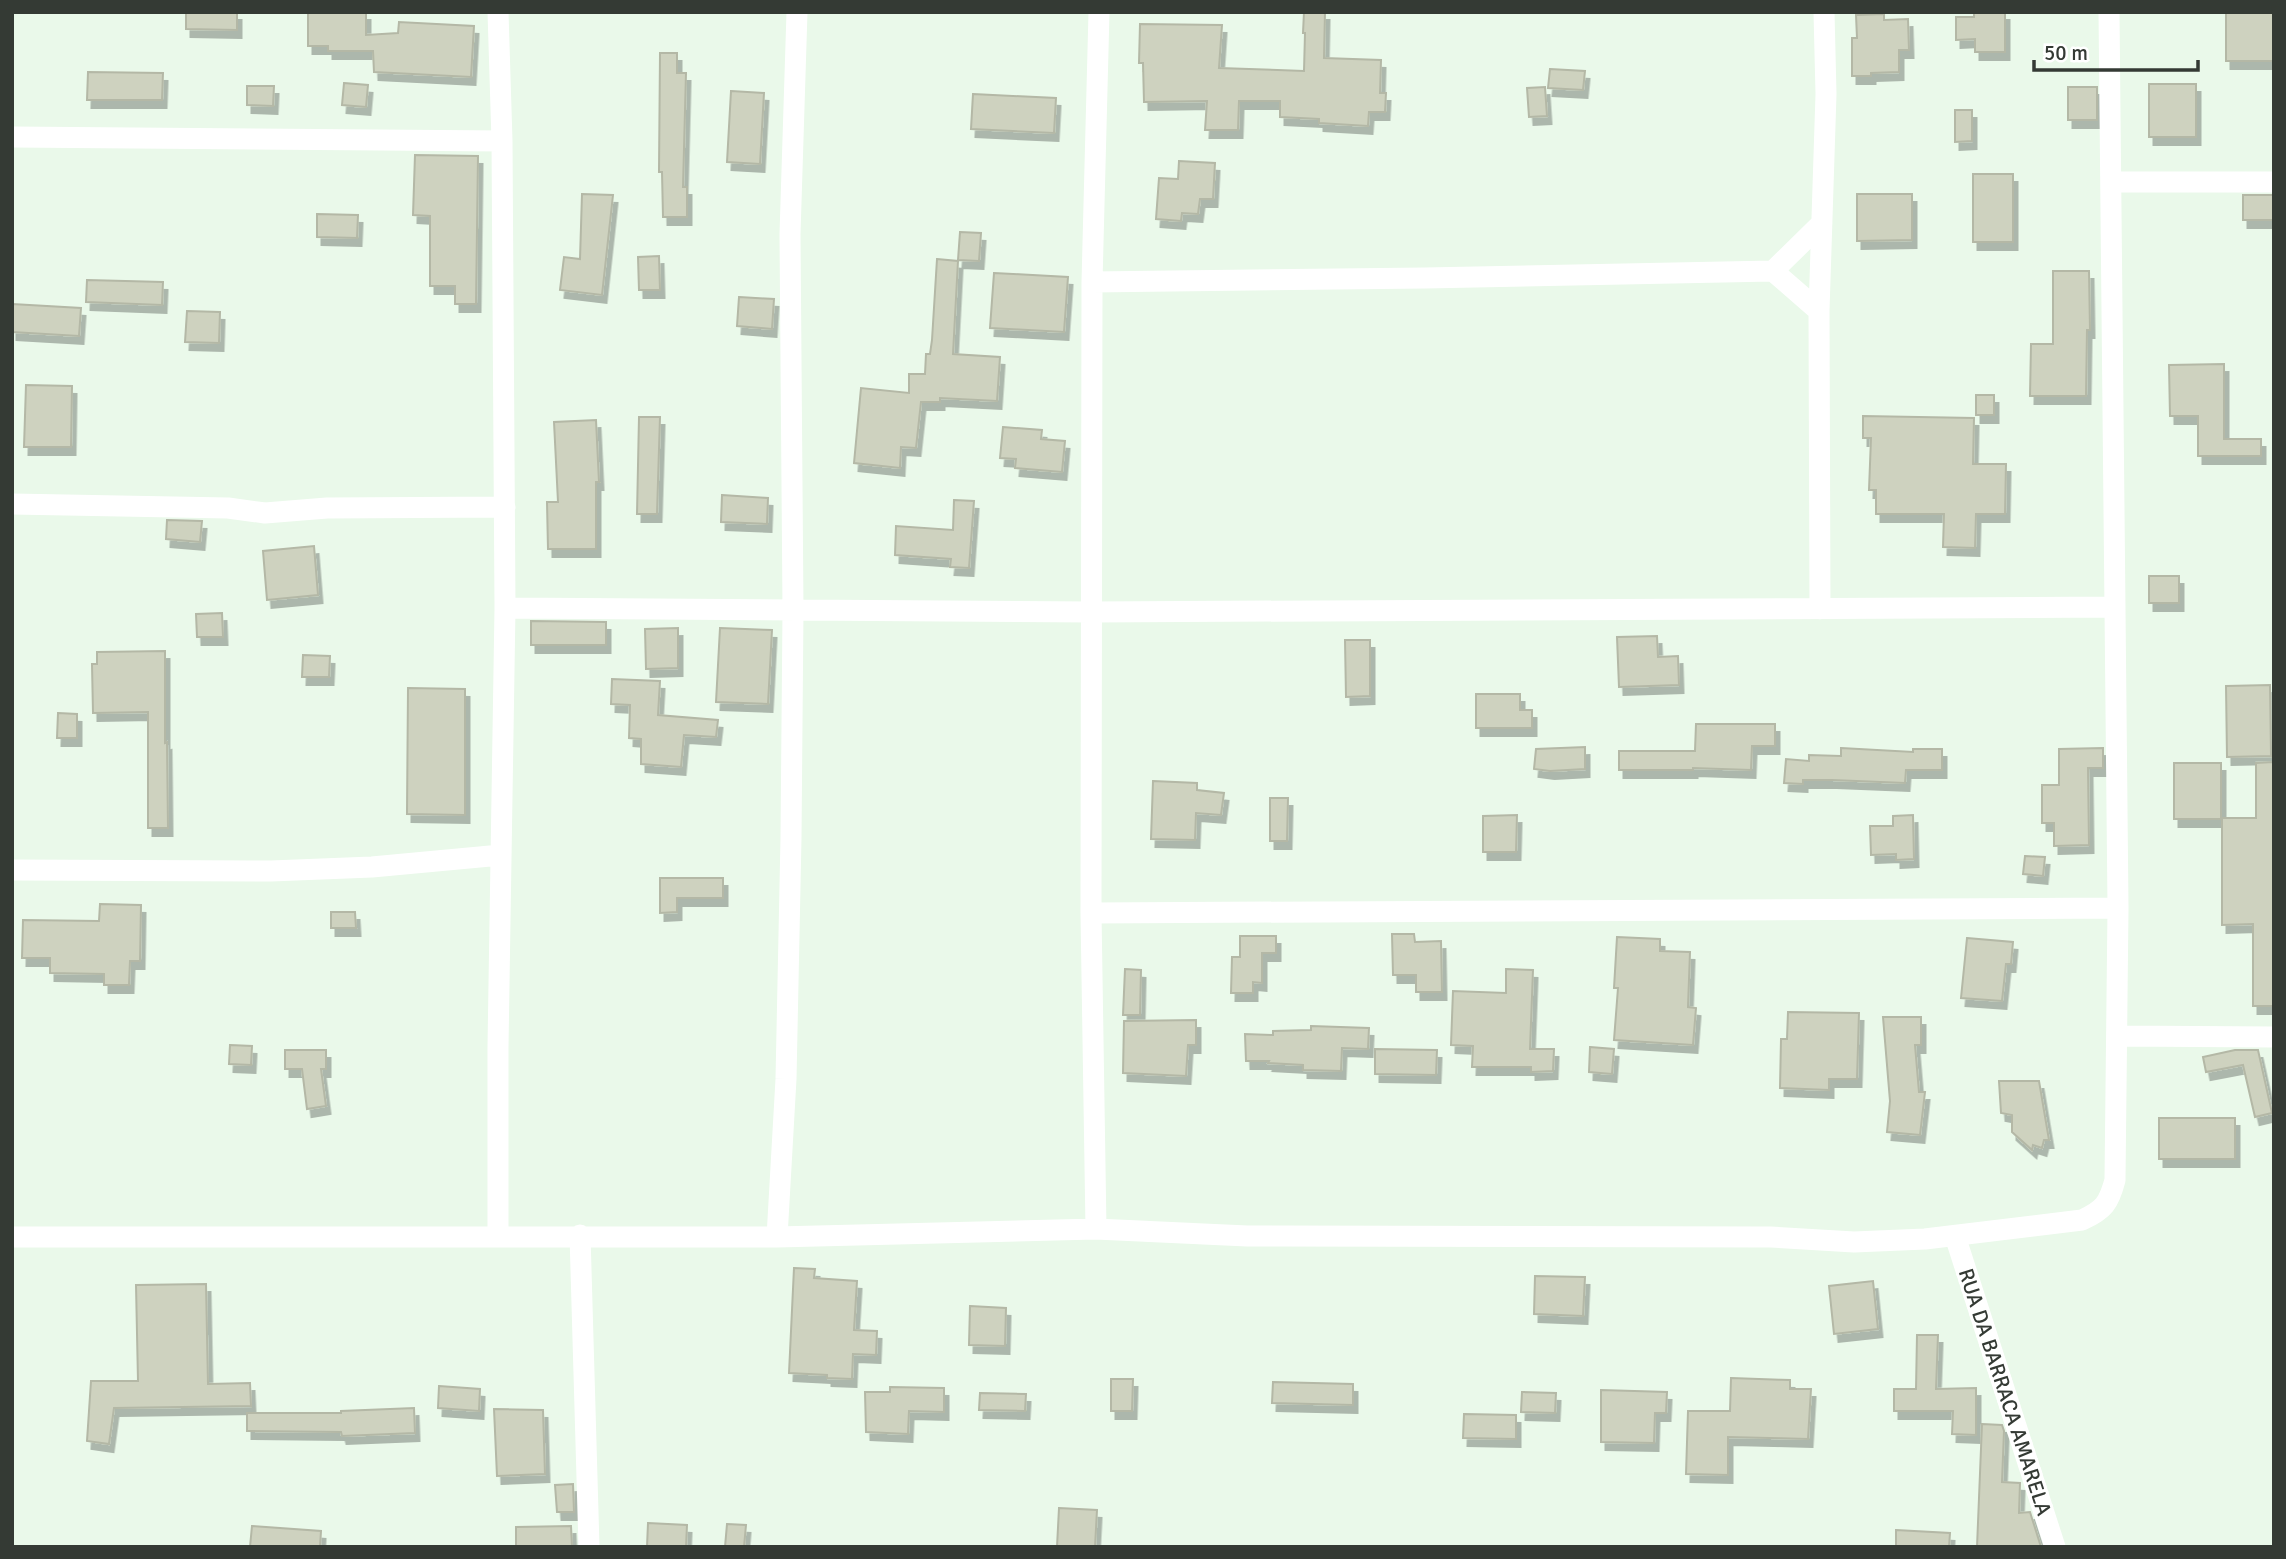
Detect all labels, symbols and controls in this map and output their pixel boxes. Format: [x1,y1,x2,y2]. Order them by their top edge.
scale bar [2034,28,2198,72]
text: 50 m [2044,40,2088,66]
street label: RUA DA BARRACA AMARELA [1953,1265,2057,1519]

